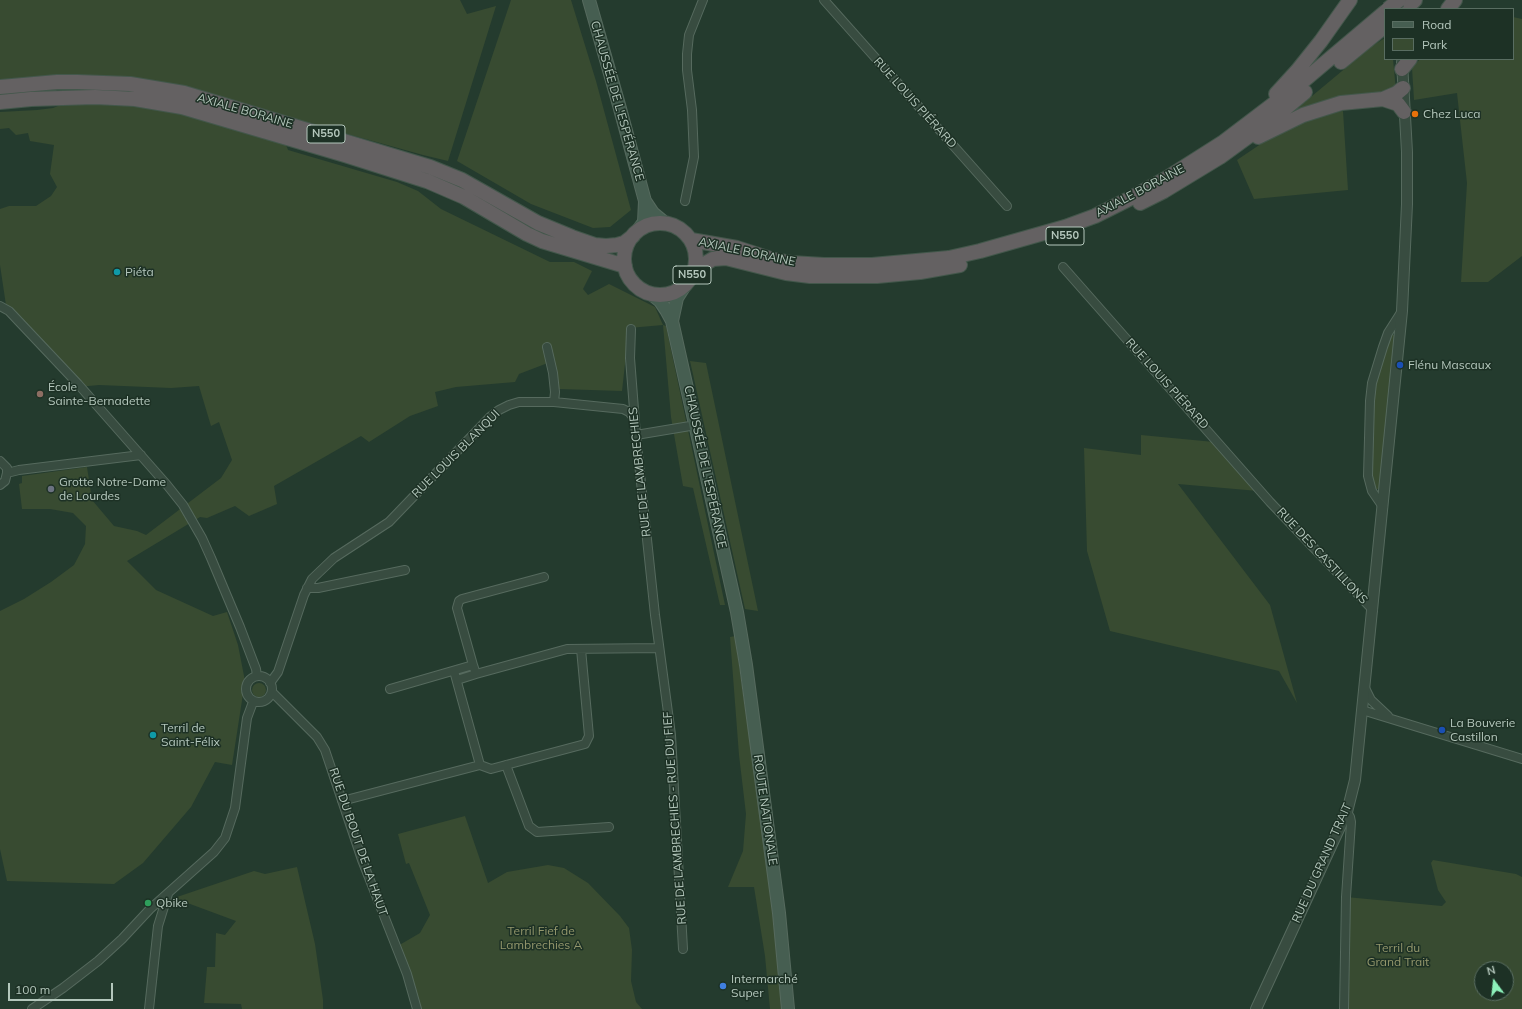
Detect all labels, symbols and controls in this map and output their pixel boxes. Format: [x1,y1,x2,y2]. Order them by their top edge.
legend [1384,8,1514,60]
text: Road [1422,17,1451,32]
street label: CHAUSSÉE DE L'ESPÉRANCE [587,19,647,183]
text: Park [1422,37,1447,52]
street label: RUE LOUIS PIÉRARD [870,55,960,151]
street label: AXIALE BORAINE [196,90,294,132]
place label: Chez Luca [1423,107,1481,121]
marker: Chez Luca [1410,109,1420,119]
road number: N550 [307,125,345,143]
street label: AXIALE BORAINE [1093,161,1187,221]
road number: N550 [1046,227,1084,245]
street label: AXIALE BORAINE [697,235,797,269]
place label: Piéta [125,265,154,279]
road number: N550 [673,266,711,284]
marker: Piéta [112,267,122,277]
street label: RUE LOUIS PIÉRARD [1122,336,1212,432]
place label: Flénu Mascaux [1408,358,1491,372]
marker: Flénu Mascaux [1395,360,1405,370]
place label: École Sainte-Bernadette [48,380,150,408]
street label: CHAUSSÉE DE L'ESPÉRANCE [681,384,729,550]
marker: École Sainte-Bernadette [35,389,45,399]
street label: RUE DE LAMBRECHIES [626,406,654,538]
street label: RUE LOUIS BLANQUI [409,407,503,501]
place label: Grotte Notre-Dame de Lourdes [59,475,166,503]
marker: Grotte Notre-Dame de Lourdes [46,484,56,494]
street label: RUE DES CASTILLONS [1274,505,1370,607]
street label: RUE DE LAMBRECHIES - RUE DU FIEF [660,711,690,925]
place label: La Bouverie Castillon [1450,716,1515,744]
place label: Terril de Saint-Félix [161,721,220,749]
marker: La Bouverie Castillon [1437,725,1447,735]
marker: Terril de Saint-Félix [148,730,158,740]
street label: ROUTE NATIONALE [750,754,780,866]
street label: RUE DU BOUT DE LA HAUT [326,766,390,918]
street label: RUE DU GRAND TRAIT [1289,801,1355,925]
place label: Qbike [156,896,188,910]
marker: Qbike [143,898,153,908]
park label: Terril Fief de Lambrechies A [500,924,582,952]
park label: Terril du Grand Trait [1367,941,1429,969]
north arrow [1474,961,1514,1001]
text: N [1485,963,1497,978]
place label: Intermarché Super [731,972,798,1000]
scale bar [10,975,115,1001]
marker: Intermarché Super [718,981,728,991]
text: 100 m [15,982,50,997]

